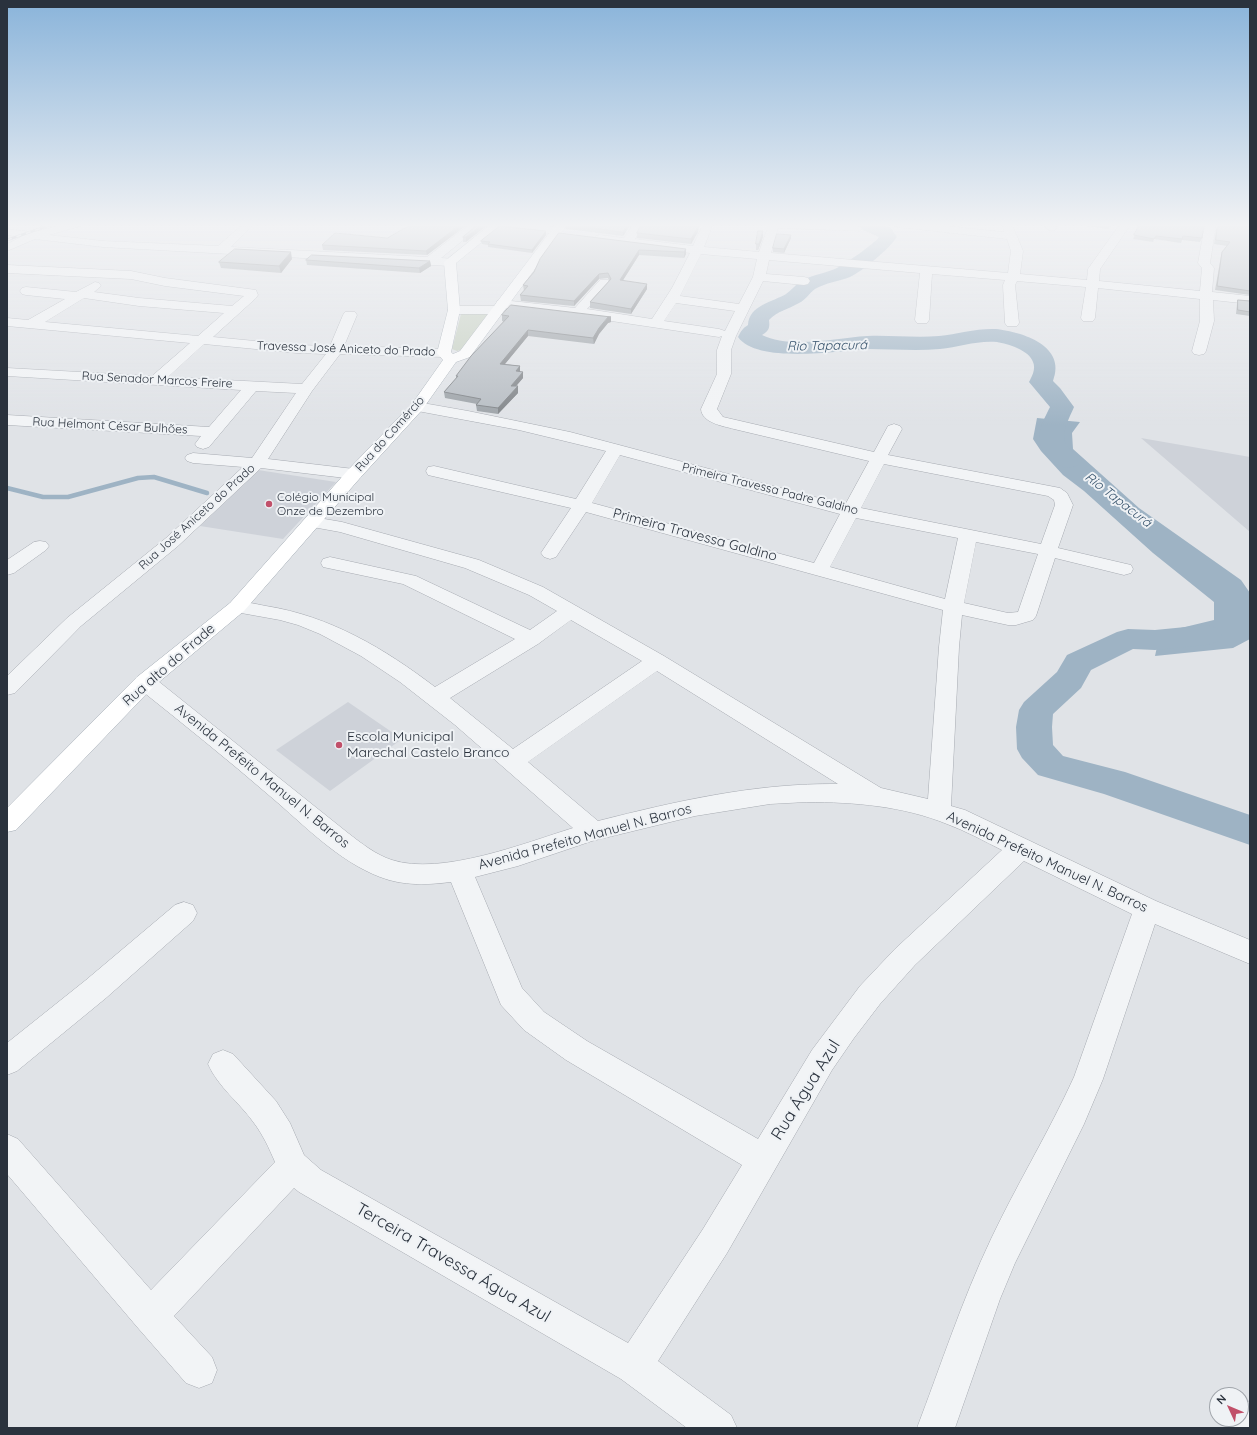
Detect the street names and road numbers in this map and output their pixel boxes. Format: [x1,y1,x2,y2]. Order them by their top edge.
street label: Travessa José Aniceto do Prado [256,339,436,359]
street label: Rua Senador Marcos Freire [81,369,233,391]
street label: Rua do Comércio [352,393,428,475]
street label: Rua Helmont César Bulhões [32,415,188,437]
street label: Primeira Travessa Padre Galdino [680,460,860,518]
street label: Rua José Aniceto do Prado [136,461,258,573]
street label: Primeira Travessa Galdino [611,505,779,565]
street label: Rua alto do Frade [119,620,219,710]
street label: Avenida Prefeito Manuel N. Barros [171,700,353,852]
street label: Avenida Prefeito Manuel N. Barros [476,800,694,874]
street label: Avenida Prefeito Manuel N. Barros [944,808,1150,916]
street label: Rua Água Azul [767,1036,845,1144]
street label: Terceira Travessa Água Azul [352,1199,554,1327]

